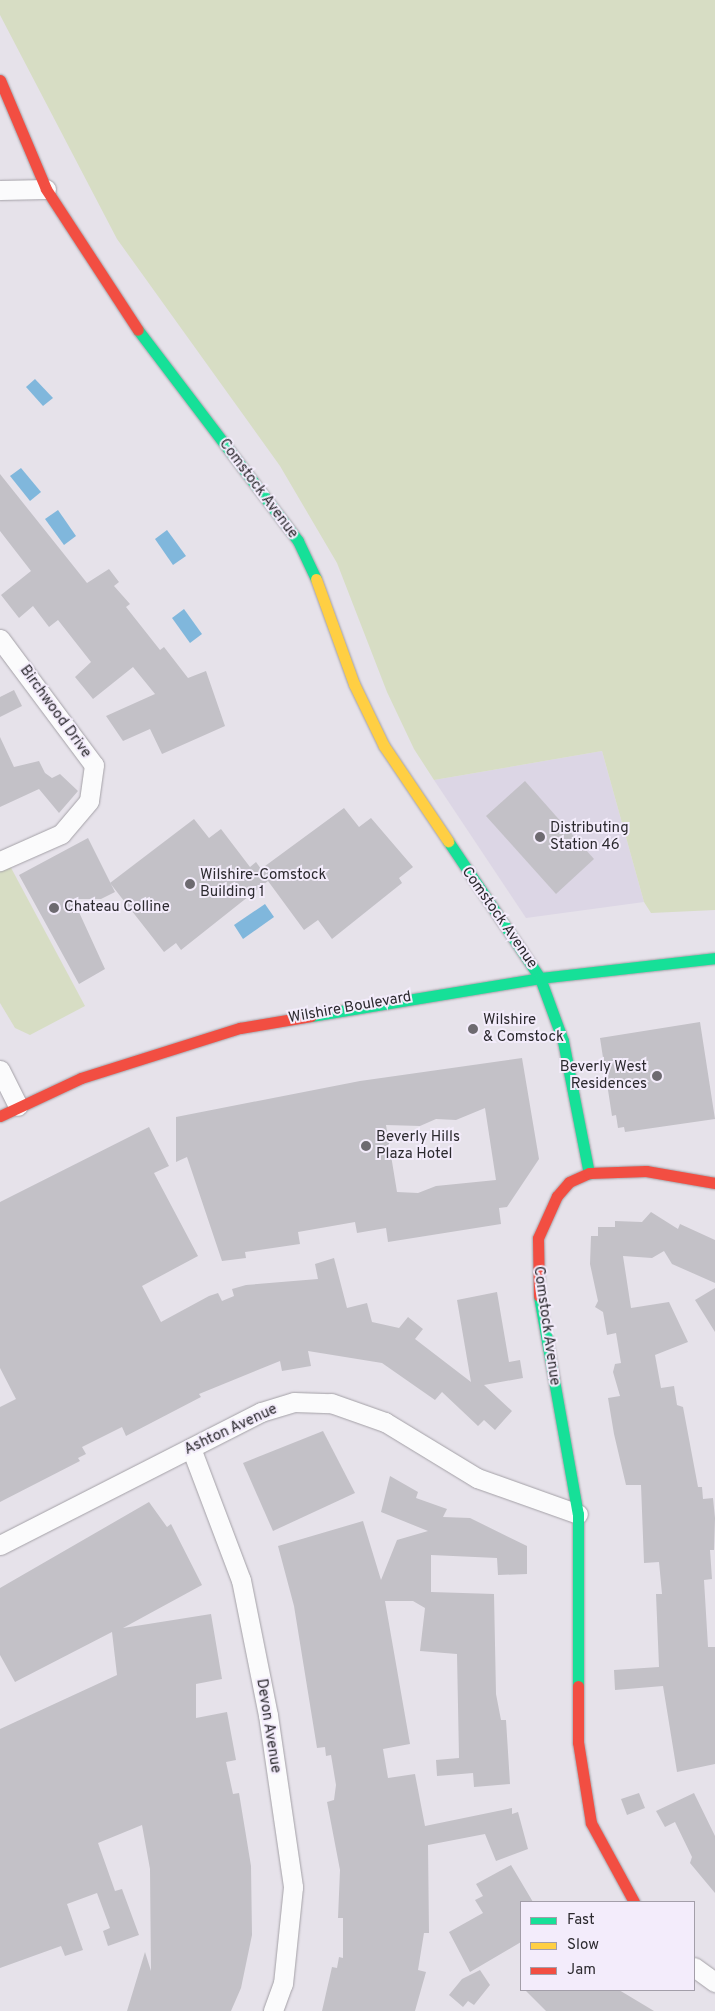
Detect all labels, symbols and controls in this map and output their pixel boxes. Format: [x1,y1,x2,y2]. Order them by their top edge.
street label: Comstock Avenue [214,435,302,543]
street label: Birchwood Drive [15,662,95,762]
place label: Distributing Station 46 [550,819,629,854]
marker: Distributing Station 46 [534,831,546,843]
street label: Comstock Avenue [457,863,541,973]
place label: Wilshire-Comstock Building 1 [200,866,327,901]
marker: Wilshire-Comstock Building 1 [184,878,196,890]
place label: Chateau Colline [64,899,170,917]
marker: Chateau Colline [48,902,60,914]
street label: Wilshire Boulevard [287,988,413,1028]
place label: Wilshire & Comstock [483,1011,564,1046]
marker: Wilshire & Comstock [467,1023,479,1035]
place label: Beverly West Residences [560,1058,647,1093]
marker: Beverly West Residences [651,1070,663,1082]
place label: Beverly Hills Plaza Hotel [376,1128,460,1163]
marker: Beverly Hills Plaza Hotel [360,1140,372,1152]
street label: Comstock Avenue [529,1265,563,1387]
street label: Ashton Avenue [181,1400,281,1460]
street label: Devon Avenue [252,1677,284,1775]
legend [520,1901,695,1991]
text: Fast [567,1911,595,1930]
text: Slow [567,1936,599,1955]
text: Jam [567,1961,596,1980]

